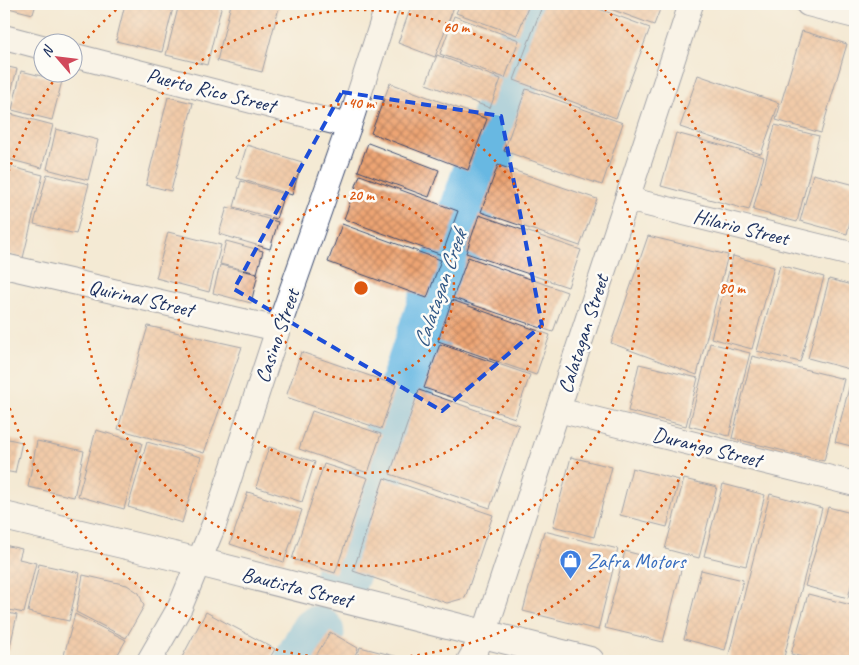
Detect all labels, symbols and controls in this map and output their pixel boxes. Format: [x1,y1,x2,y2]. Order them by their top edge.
text: 60 m [443,18,470,37]
north arrow [32,32,82,82]
text: N [37,42,58,60]
street label: Puerto Rico Street [144,61,281,119]
text: 40 m [348,94,375,113]
text: 20 m [348,186,375,205]
street label: Hilario Street [691,203,793,252]
water label: Calatagan Creek [407,223,474,351]
street label: Calatagan Street [552,269,615,397]
street label: Quirinal Street [86,273,199,323]
centre of rings [352,279,370,297]
text: 80 m [719,279,746,298]
street label: Casino Street [249,284,306,386]
street label: Durango Street [650,421,767,474]
place label: Zafra Motors [587,548,687,574]
shop icon: Zafra Motors [559,549,583,580]
street label: Bautista Street [239,561,358,614]

